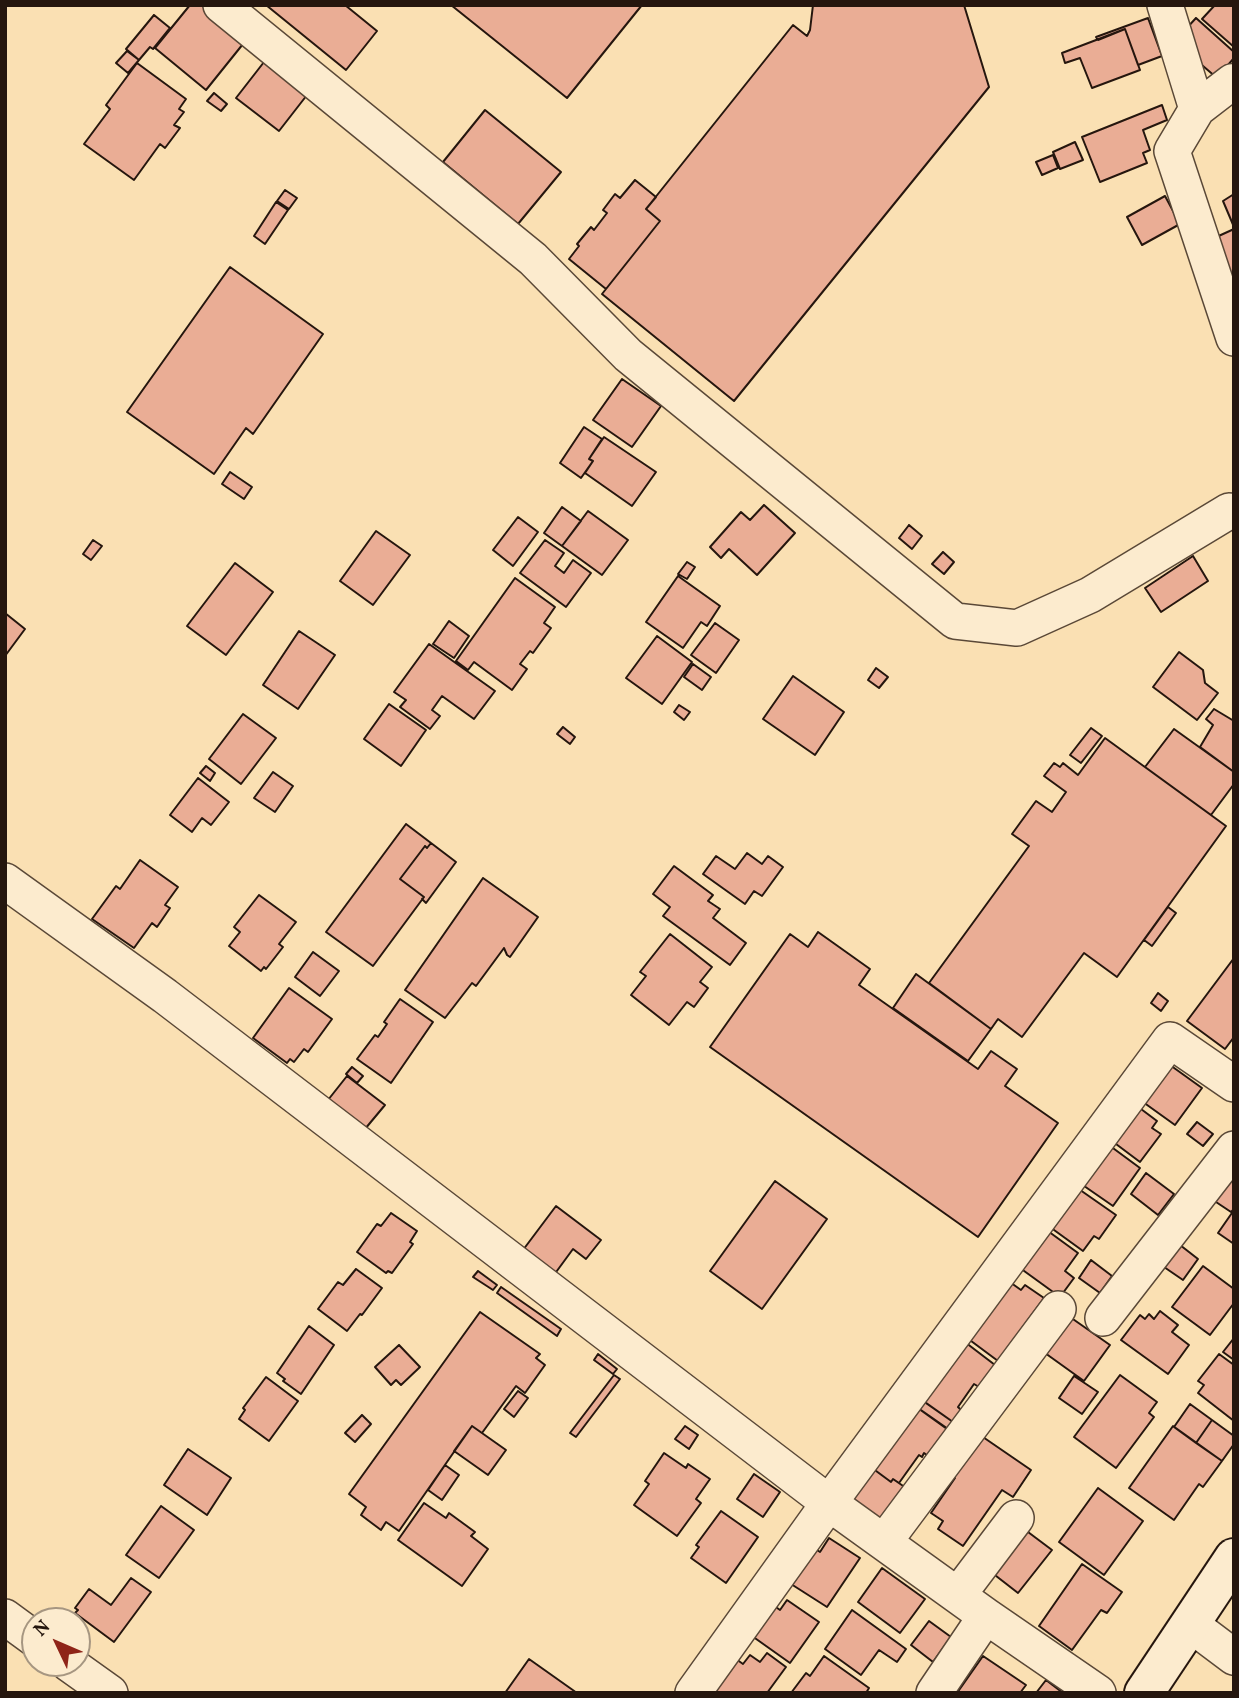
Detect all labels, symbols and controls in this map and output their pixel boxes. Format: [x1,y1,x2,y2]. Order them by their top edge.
north arrow [21,1607,91,1677]
text: N [28,1615,56,1643]

